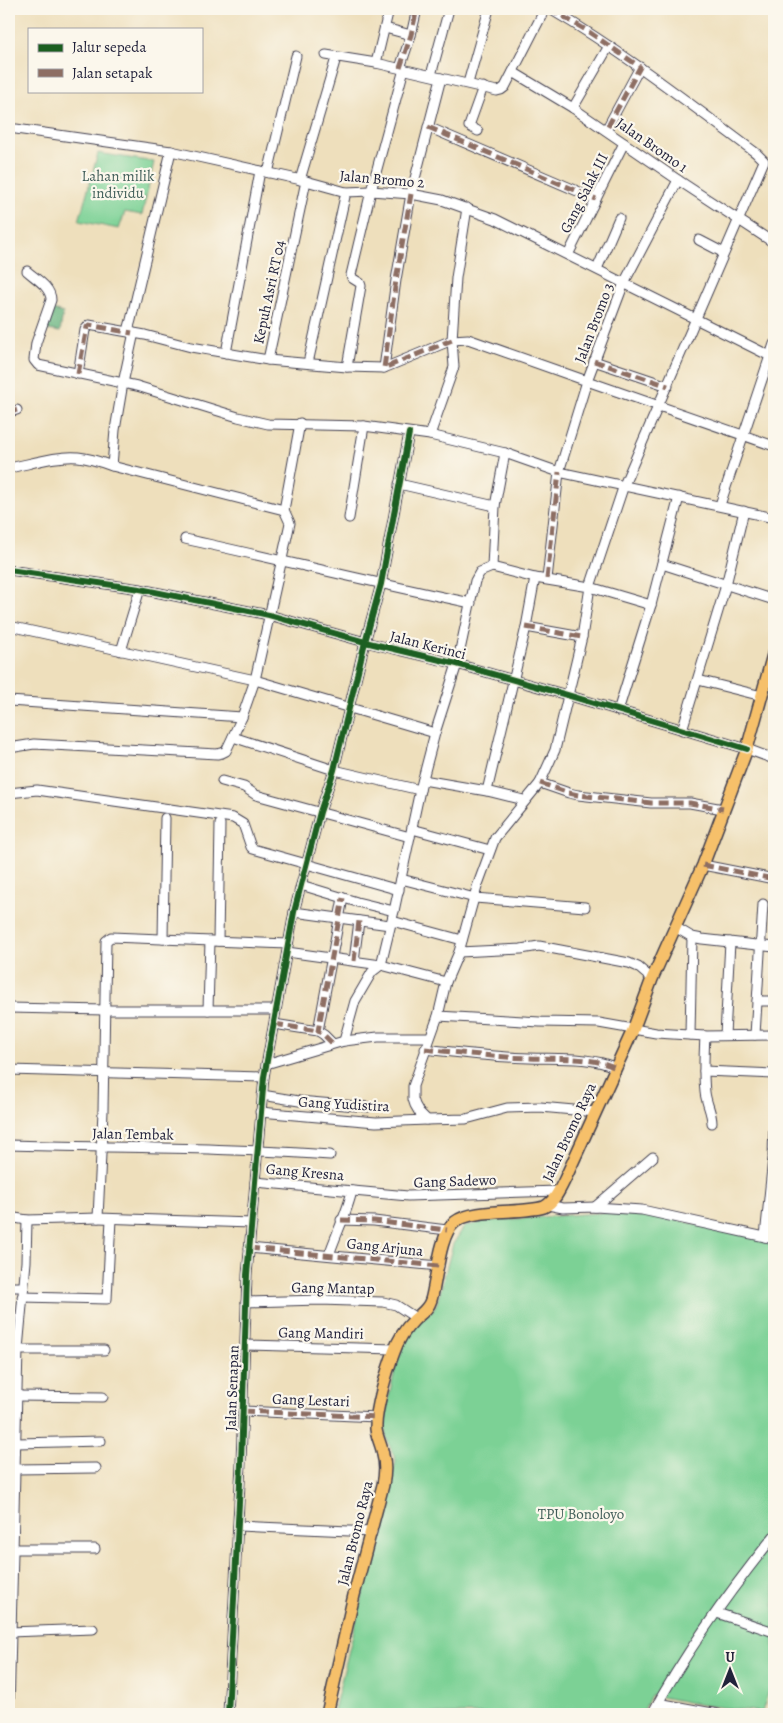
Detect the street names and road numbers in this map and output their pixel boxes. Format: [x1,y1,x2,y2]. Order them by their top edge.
street label: Jalan Bromo 1 [612,113,692,177]
street label: Gang Salak III [555,149,613,237]
street label: Jalan Bromo 2 [339,165,425,193]
street label: Kepuh Asri RT 04 [248,238,290,346]
street label: Jalan Bromo 3 [570,280,618,366]
street label: Jalan Kerinci [388,626,468,664]
street label: Jalan Bromo Raya [537,1079,601,1185]
street label: Gang Yudistira [298,1092,390,1116]
street label: Jalan Tembak [92,1123,175,1145]
street label: Gang Kresna [265,1159,345,1185]
street label: Gang Sadewo [413,1170,497,1192]
street label: Gang Arjuna [346,1233,424,1261]
street label: Gang Mantap [291,1277,375,1299]
street label: Gang Mandiri [278,1322,364,1344]
street label: Jalan Senapan [221,1345,243,1431]
street label: Gang Lestari [272,1389,350,1411]
street label: Jalan Bromo Raya [332,1479,378,1587]

